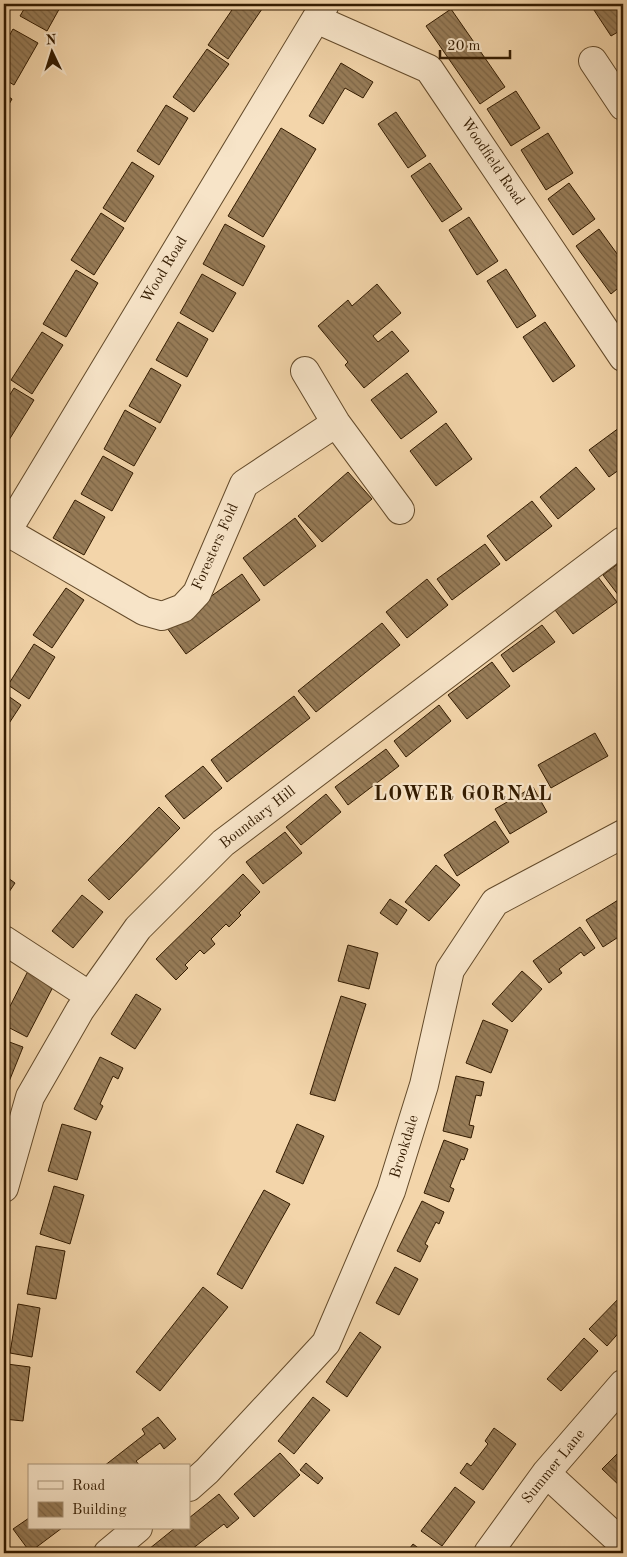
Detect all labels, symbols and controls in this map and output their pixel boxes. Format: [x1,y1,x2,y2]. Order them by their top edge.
north arrow [28,28,78,78]
scale bar [440,28,510,60]
text: N [45,33,57,47]
text: 20 m [447,39,481,54]
street label: Woodfield Road [457,116,527,208]
street label: Wood Road [139,234,191,306]
street label: Foresters Fold [190,501,242,593]
street label: Boundary Hill [217,784,299,852]
district label: LOWER GORNAL [374,785,552,805]
street label: Brookdale [388,1113,422,1180]
street label: Summer Lane [520,1427,588,1507]
legend [28,1464,190,1530]
text: Road [72,1479,106,1494]
text: Building [72,1503,127,1518]

